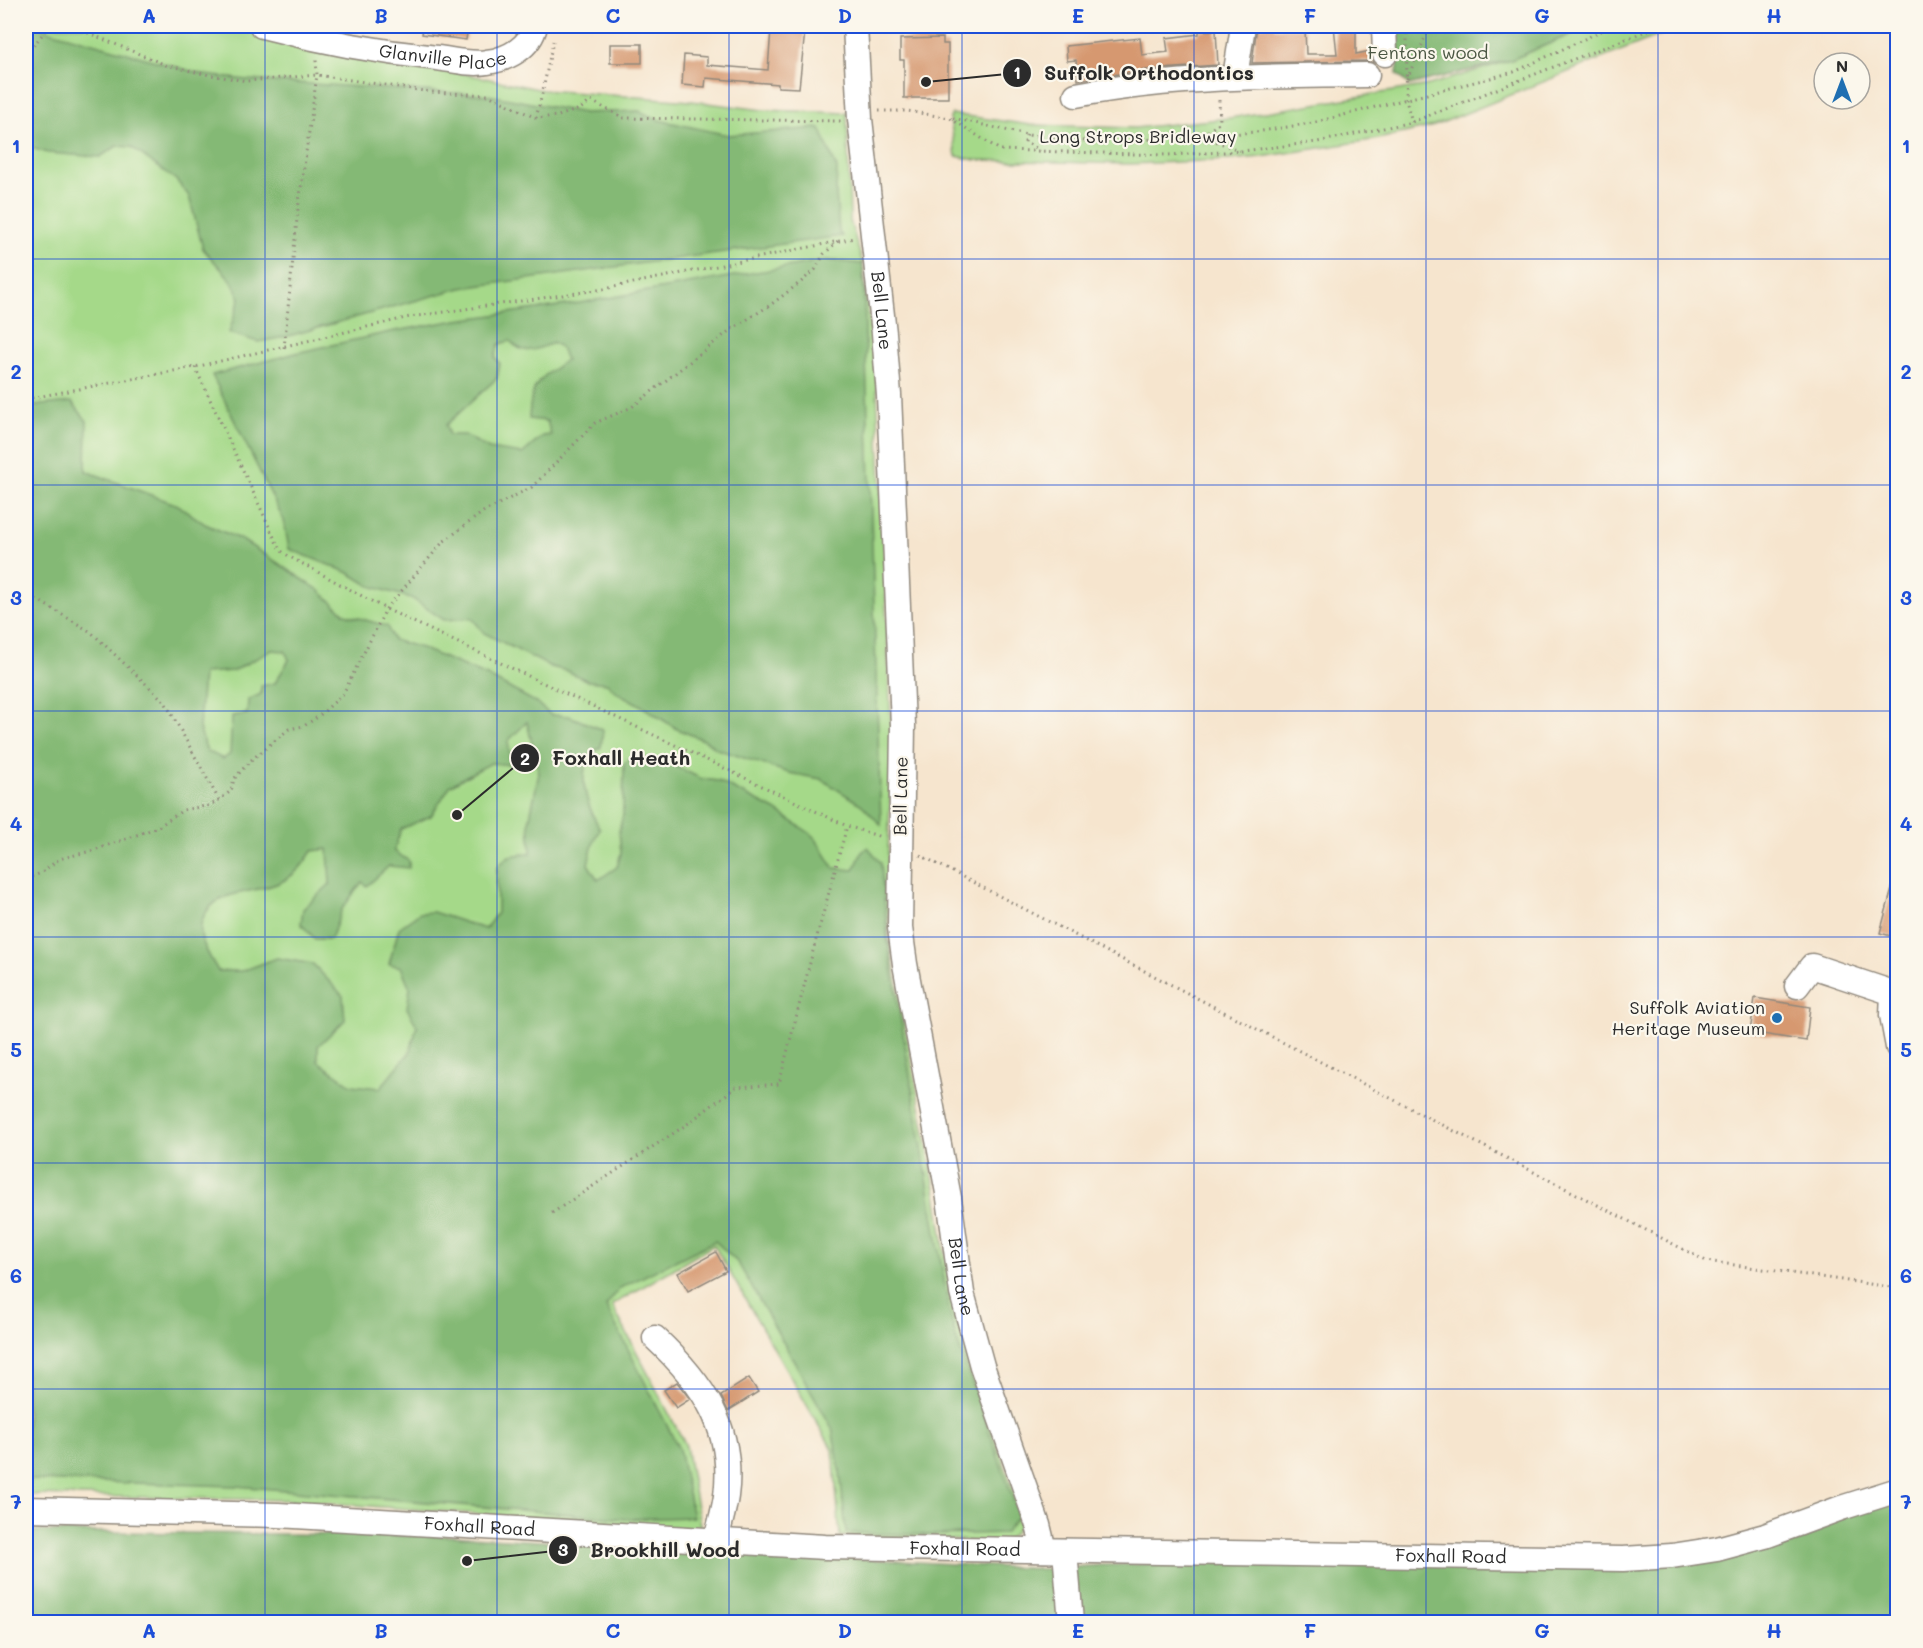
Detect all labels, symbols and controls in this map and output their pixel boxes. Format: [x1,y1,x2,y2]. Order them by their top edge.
text: A [142,2,156,28]
text: B [374,2,388,28]
text: C [606,2,621,28]
text: D [838,2,852,28]
text: E [1072,2,1084,28]
text: F [1304,2,1317,28]
text: G [1534,2,1550,28]
text: H [1766,2,1782,28]
street label: Glanville Place [377,38,510,74]
park label: Fentons wood [1368,40,1488,64]
north arrow [1812,51,1872,111]
callout: Suffolk Orthodontics [1002,54,1266,92]
text: N [1836,55,1848,76]
text: Suffolk Orthodontics [1044,59,1254,85]
text: 1 [1013,60,1021,84]
street label: Long Strops Bridleway [1039,124,1237,148]
text: 1 [12,132,20,158]
text: 1 [1902,132,1910,158]
street label: Bell Lane [866,270,898,351]
text: 2 [10,358,22,384]
text: 2 [1900,358,1912,384]
text: 3 [10,584,22,610]
text: 3 [1900,584,1912,610]
callout: Foxhall Heath [510,739,702,777]
text: Foxhall Heath [552,744,690,770]
text: 2 [520,746,530,770]
street label: Bell Lane [887,756,913,836]
text: 4 [10,810,23,836]
text: 4 [1900,810,1913,836]
place label: Suffolk Aviation Heritage Museum [1612,995,1765,1040]
marker: Suffolk Aviation Heritage Museum [1770,1011,1784,1025]
text: 5 [10,1036,22,1062]
text: 5 [1900,1036,1912,1062]
street label: Bell Lane [944,1236,981,1318]
text: 6 [10,1262,22,1288]
text: 6 [1900,1262,1912,1288]
text: 7 [10,1488,22,1514]
text: 7 [1900,1488,1912,1514]
street label: Foxhall Road [424,1511,536,1541]
callout: Brookhill Wood [548,1531,751,1569]
street label: Foxhall Road [909,1535,1021,1561]
text: Brookhill Wood [590,1536,740,1562]
text: 3 [558,1537,569,1561]
street label: Foxhall Road [1395,1543,1507,1568]
text: A [142,1617,156,1643]
text: B [374,1617,388,1643]
text: C [606,1617,621,1643]
text: D [838,1617,852,1643]
text: E [1072,1617,1084,1643]
text: F [1304,1617,1317,1643]
text: G [1534,1617,1550,1643]
text: H [1766,1617,1782,1643]

